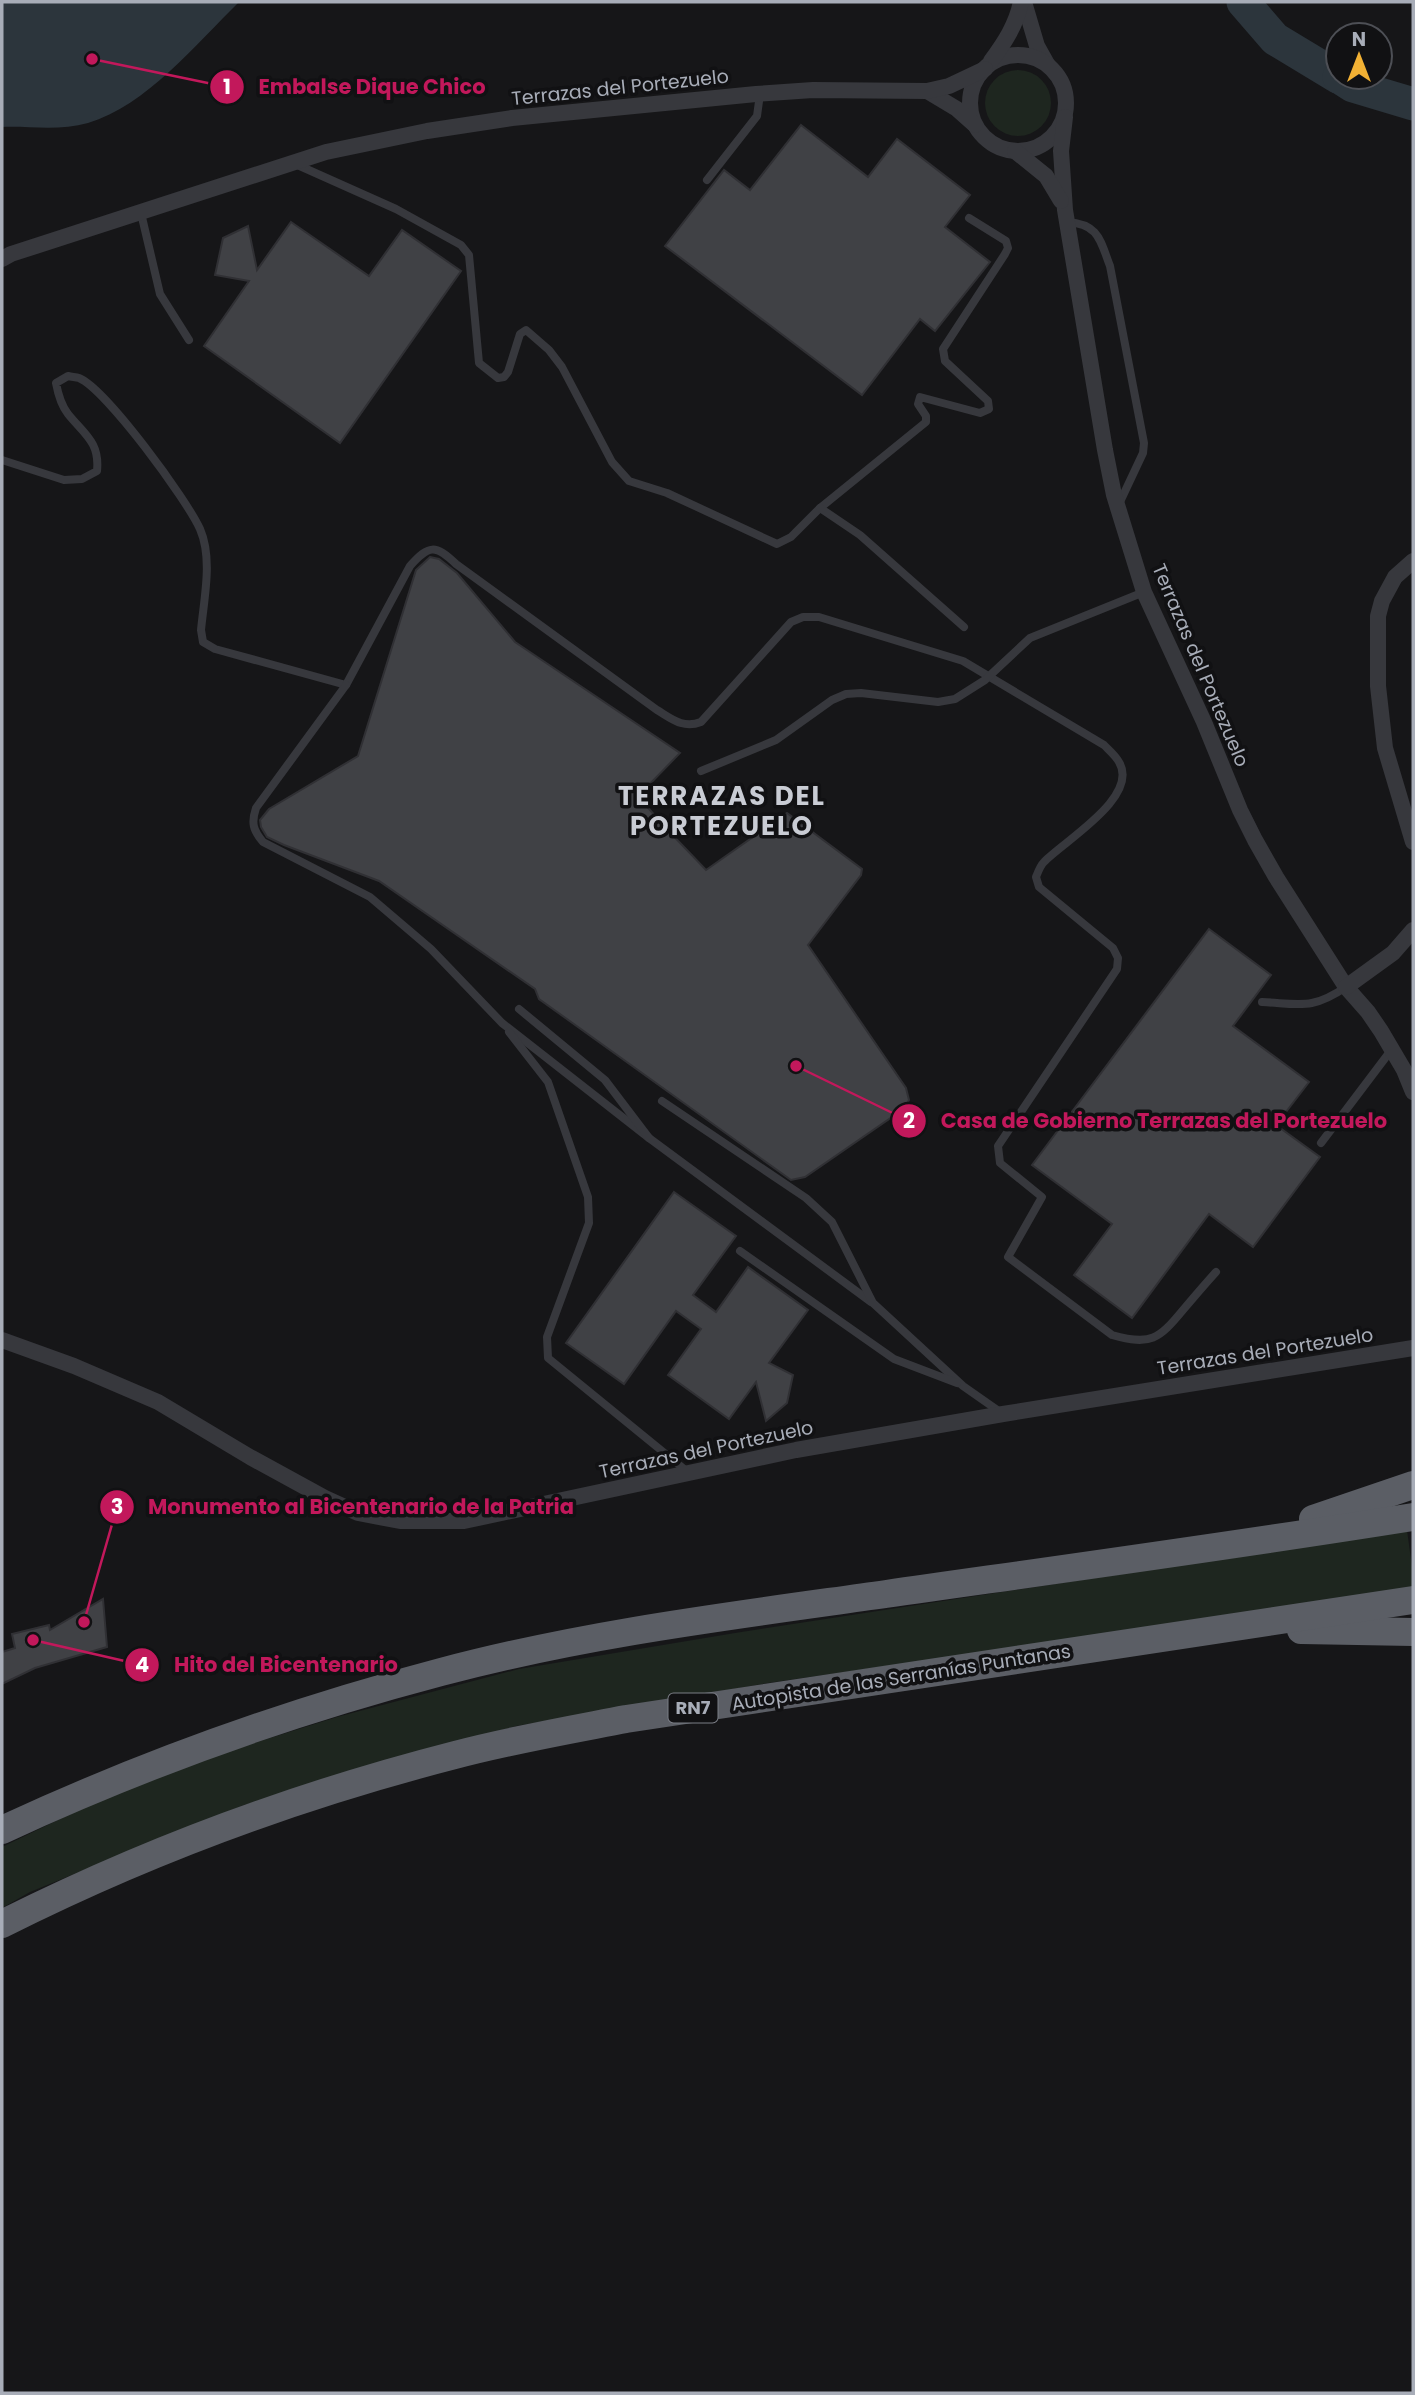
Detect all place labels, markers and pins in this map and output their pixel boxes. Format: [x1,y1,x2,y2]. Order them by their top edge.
callout: Embalse Dique Chico [210,66,500,108]
callout: Casa de Gobierno Terrazas del Portezuelo [892,1100,1401,1142]
callout: Monumento al Bicentenario de la Patria [99,1486,588,1528]
callout: Hito del Bicentenario [125,1644,412,1686]

